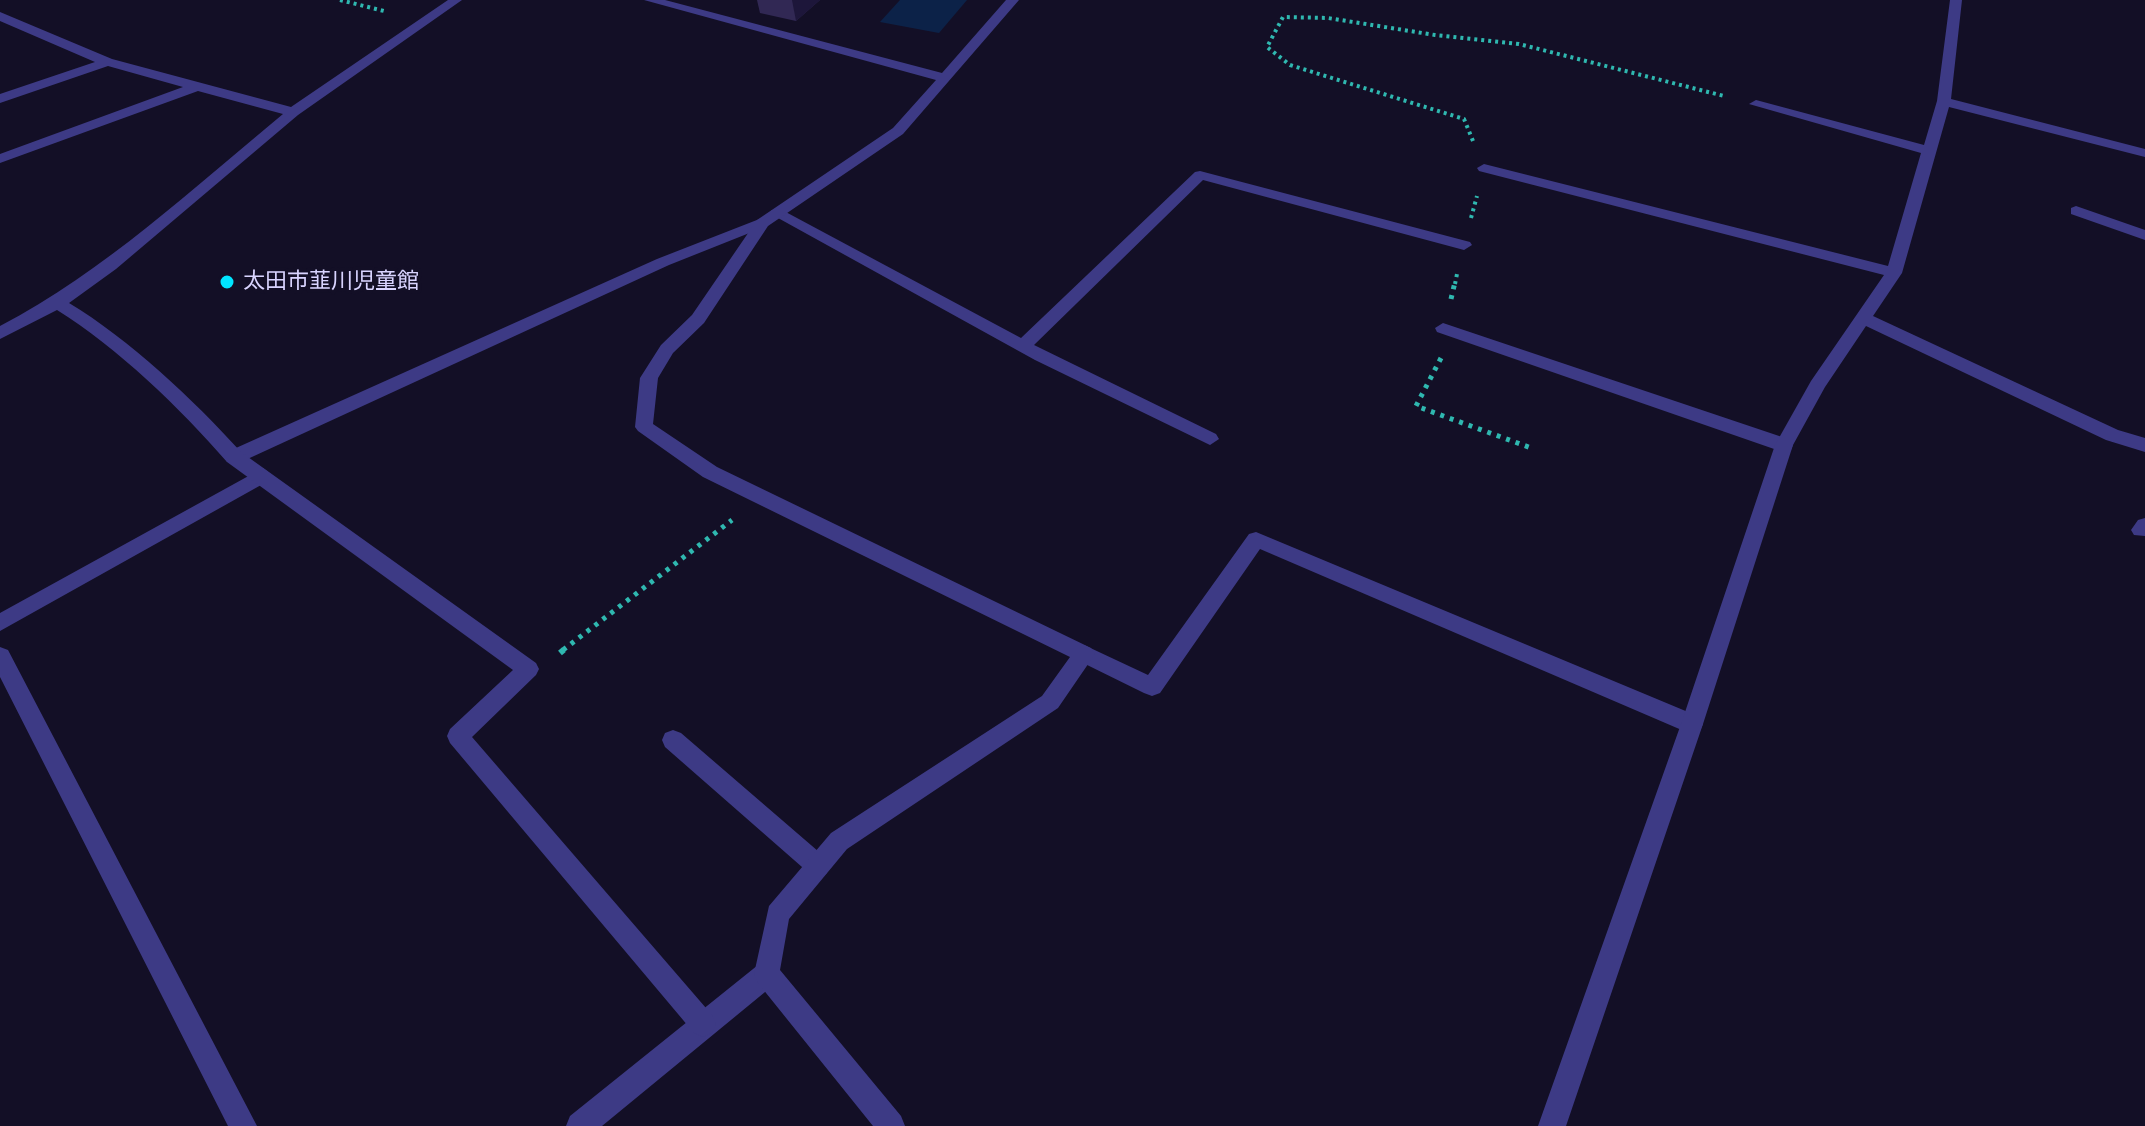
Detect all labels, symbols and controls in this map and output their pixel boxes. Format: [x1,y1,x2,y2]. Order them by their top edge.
place label: 太田市韮川児童館 [243,269,419,295]
marker: 太田市韮川児童館 [218,273,236,291]

